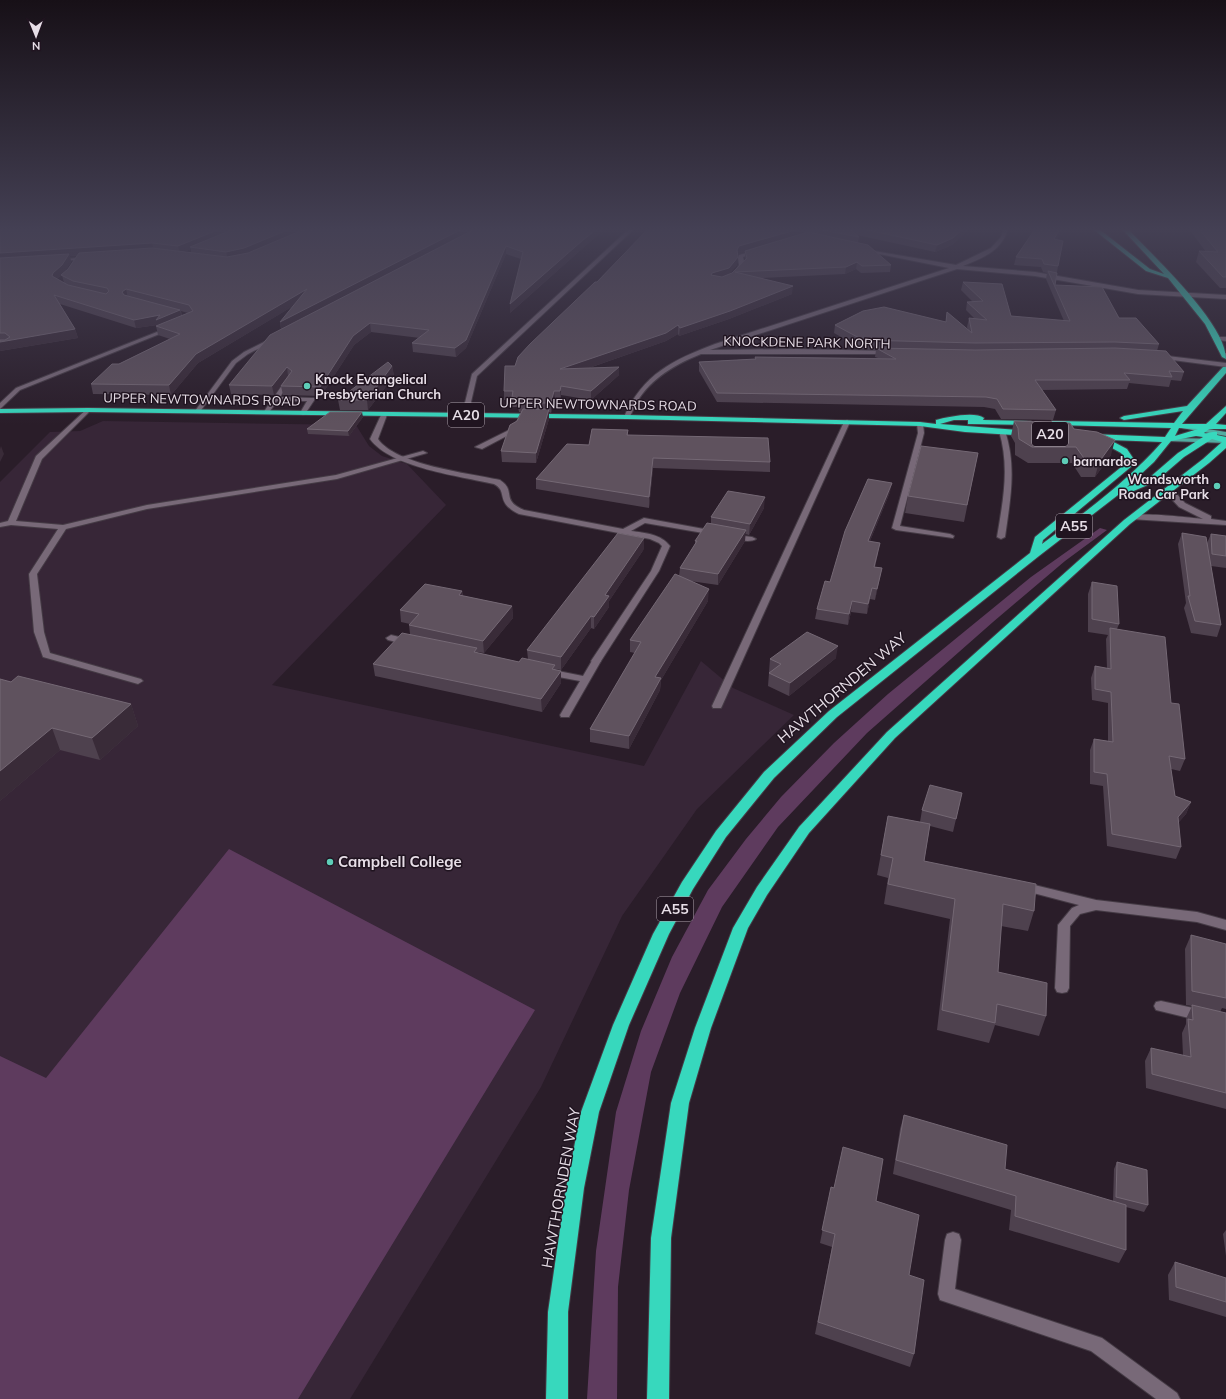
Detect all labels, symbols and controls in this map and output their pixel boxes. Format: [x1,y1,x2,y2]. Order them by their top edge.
north arrow [16,16,56,56]
text: N [32,39,40,53]
street label: KNOCKDENE PARK NORTH [723,333,891,351]
place label: Knock Evangelical Presbyterian Church [315,371,441,403]
marker: Knock Evangelical Presbyterian Church [302,381,312,391]
street label: UPPER NEWTOWNARDS ROAD [103,389,301,409]
street label: UPPER NEWTOWNARDS ROAD [499,394,697,414]
road number: A20 [448,403,484,427]
road number: A20 [1032,422,1068,446]
place label: barnardos [1073,453,1137,469]
marker: barnardos [1060,456,1070,466]
place label: Wandsworth Road Car Park [1119,471,1210,502]
marker: Wandsworth Road Car Park [1212,481,1222,491]
road number: A55 [1056,514,1092,538]
street label: HAWTHORNDEN WAY [773,628,911,747]
place label: Campbell College [338,852,462,871]
marker: Campbell College [325,857,335,867]
road number: A55 [657,897,693,921]
street label: HAWTHORNDEN WAY [537,1105,584,1270]

